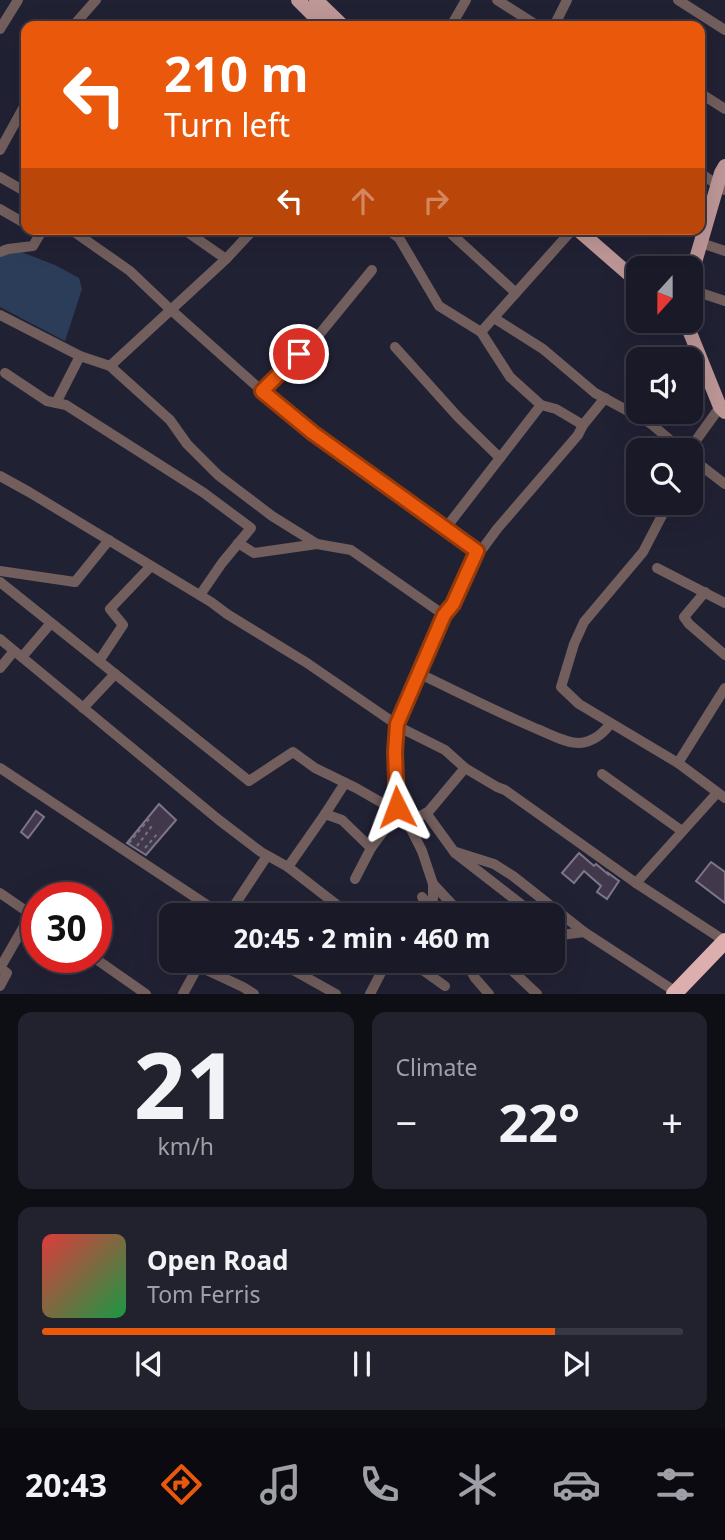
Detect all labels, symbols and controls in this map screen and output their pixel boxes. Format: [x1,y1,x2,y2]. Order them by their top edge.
text: 210 m [164,40,309,106]
icon: left [49,49,140,140]
text: Turn left [164,103,290,146]
icon: left [271,182,309,220]
icon: ahead [344,182,382,220]
icon: right [417,182,455,220]
north arrow [626,256,704,332]
map controls [626,256,703,515]
pin [269,324,329,384]
icon: arrive [280,335,318,373]
button: sound [626,347,703,424]
button: search [626,438,703,515]
position arrow [360,770,434,844]
speed limit sign: 30 [21,882,112,973]
text: 20:45 · 2 min · 460 m [234,920,490,956]
text: 21 [134,1022,238,1146]
text: Climate [396,1051,478,1083]
text: 22° [498,1086,580,1157]
text: − [396,1096,417,1148]
text: + [661,1096,683,1148]
text: km/h [157,1130,214,1162]
text: Open Road [147,1242,289,1278]
text: Tom Ferris [147,1278,260,1310]
icon: previous [130,1345,168,1383]
icon: pause [343,1345,381,1383]
icon: next [557,1345,595,1383]
icon: directions [157,1460,206,1509]
icon: music [256,1460,305,1509]
icon: phone [355,1460,404,1509]
icon: climate [453,1460,502,1509]
icon: car [552,1460,601,1509]
icon: filters [651,1460,700,1509]
text: 20:43 [25,1463,107,1506]

